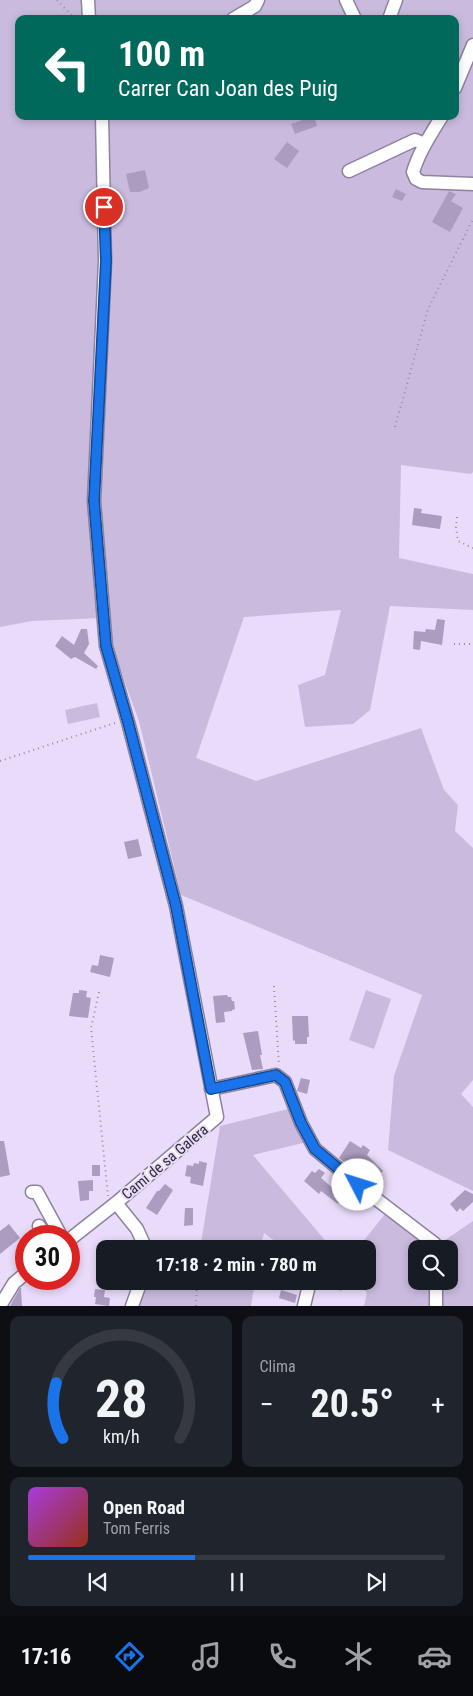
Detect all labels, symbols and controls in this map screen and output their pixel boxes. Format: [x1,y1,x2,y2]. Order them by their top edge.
text: 100 m [118,34,205,75]
icon: left [35,35,100,100]
text: Carrer Can Joan des Puig [118,76,338,101]
pin [83,186,125,228]
icon: arrive [90,193,118,221]
street label: Camí de sa Galera [118,1121,212,1203]
position arrow [331,1158,383,1210]
speed limit sign: 30 [15,1225,80,1290]
map controls [408,1240,458,1290]
button: search [408,1240,458,1290]
text: 17:18 · 2 min · 780 m [155,1253,317,1276]
text: Clima [260,1357,296,1376]
text: 28 [94,1369,147,1430]
text: 20.5° [311,1382,394,1426]
text: − [260,1388,274,1421]
text: + [431,1388,445,1421]
text: km/h [102,1426,139,1447]
text: Open Road [103,1496,185,1519]
text: Tom Ferris [103,1519,170,1538]
icon: previous [84,1568,112,1596]
icon: pause [223,1568,251,1596]
icon: next [362,1568,390,1596]
icon: directions [112,1639,147,1674]
icon: music [189,1639,224,1674]
icon: phone [265,1639,300,1674]
icon: climate [341,1639,376,1674]
icon: car [417,1639,452,1674]
text: 17:16 [21,1644,71,1669]

